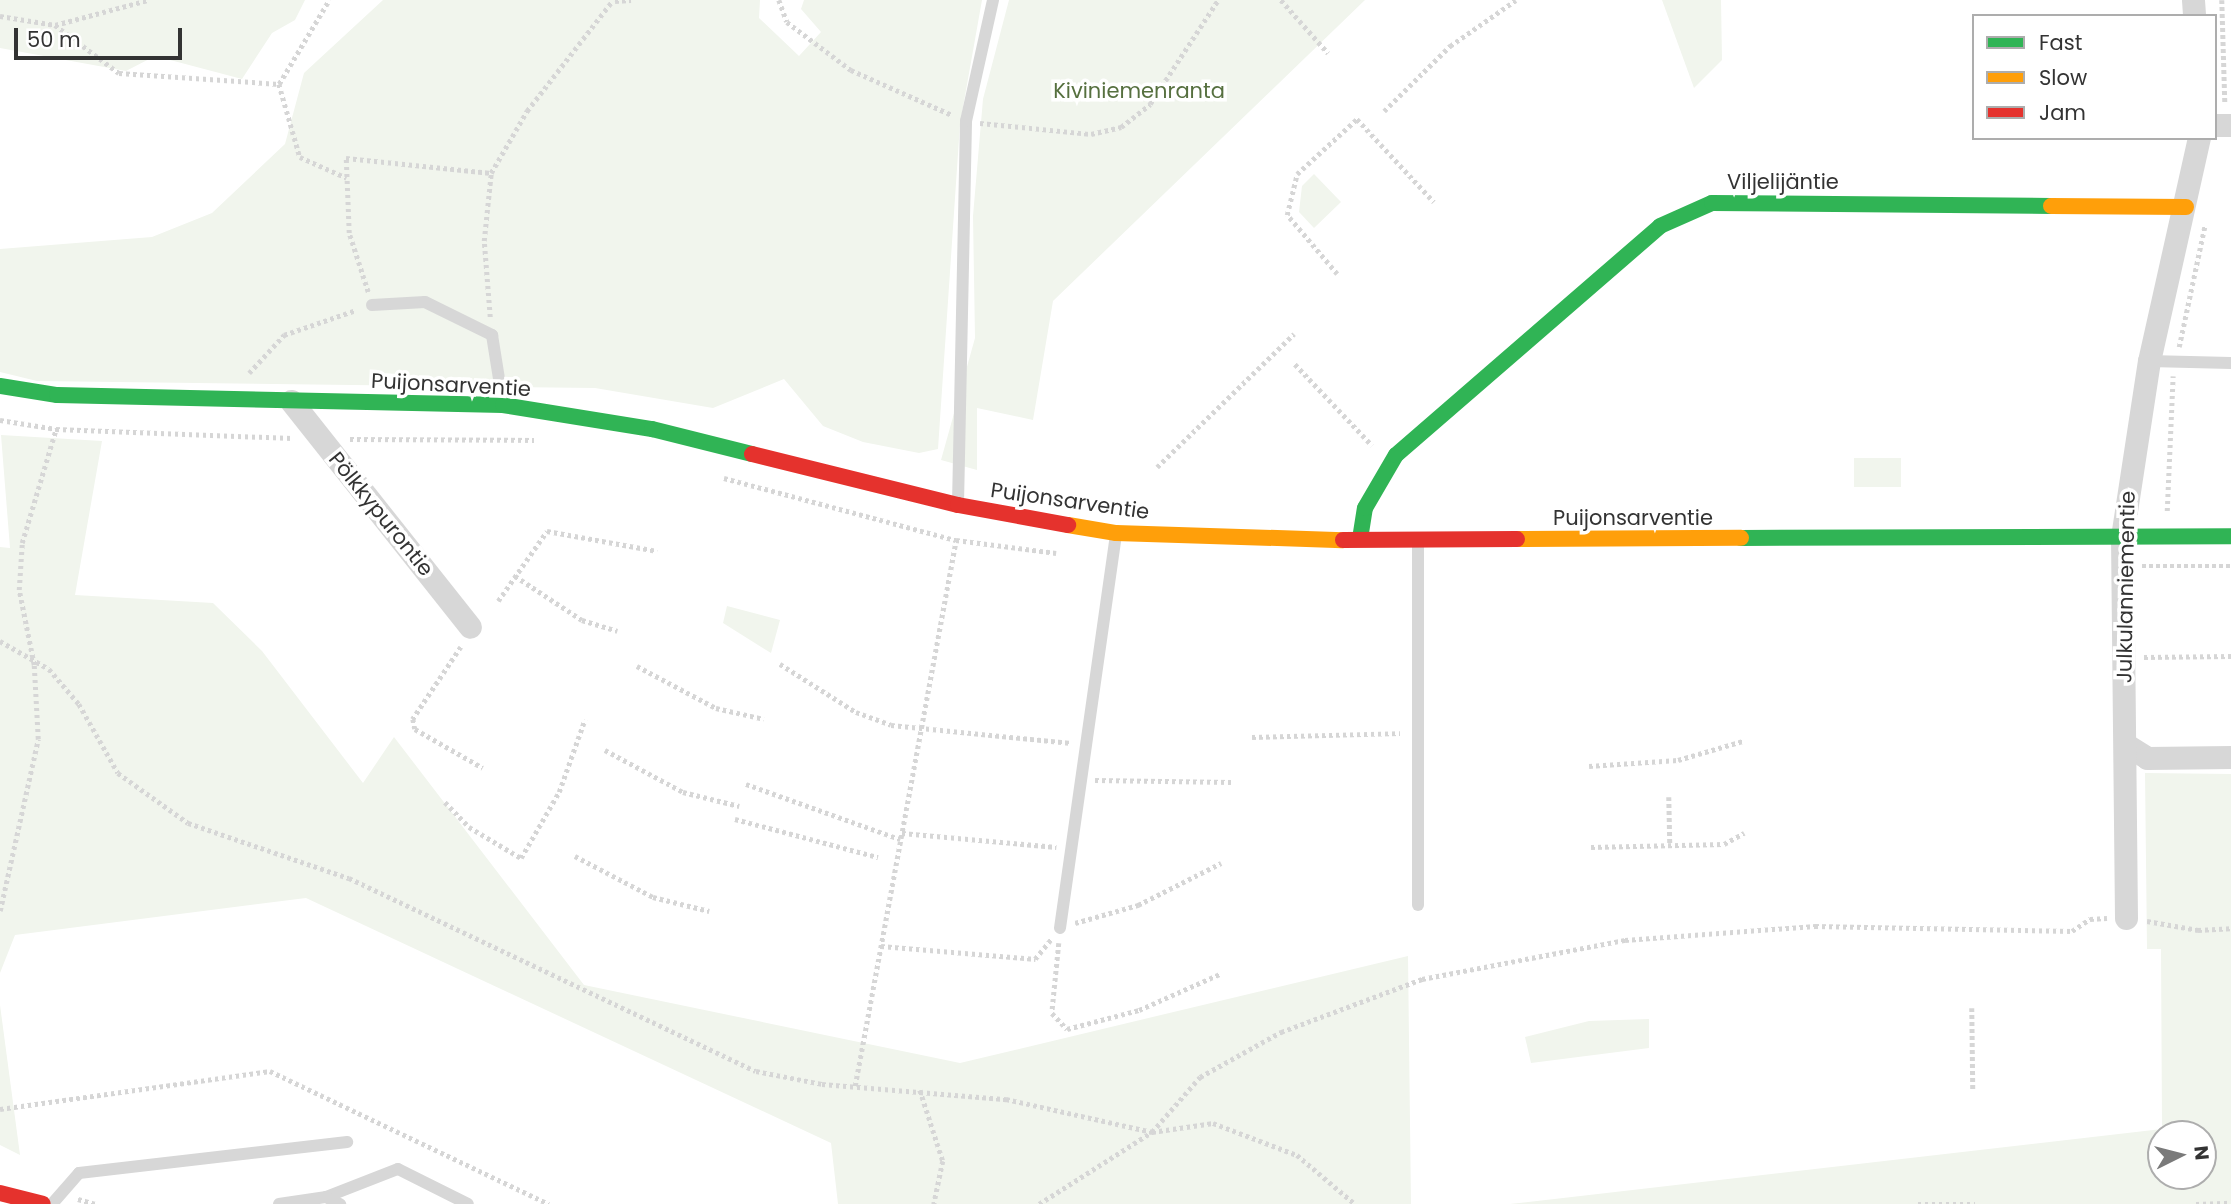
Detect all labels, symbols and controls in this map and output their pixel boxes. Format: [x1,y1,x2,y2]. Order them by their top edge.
scale bar [18,14,186,58]
legend [1972,14,2217,140]
text: 50 m [27,25,81,54]
text: Fast [2039,28,2082,57]
text: Slow [2039,63,2087,92]
park label: Kiviniemenranta [1053,78,1225,104]
text: Jam [2039,98,2086,127]
street label: Viljelijäntie [1727,169,1839,195]
street label: Puijonsarventie [370,368,532,402]
street label: Pölkkypurontie [323,447,439,581]
street label: Puijonsarventie [989,477,1151,525]
street label: Julkulanniementie [2112,491,2140,683]
street label: Puijonsarventie [1553,505,1713,531]
north arrow [2147,1120,2217,1190]
text: N [2187,1144,2216,1161]

